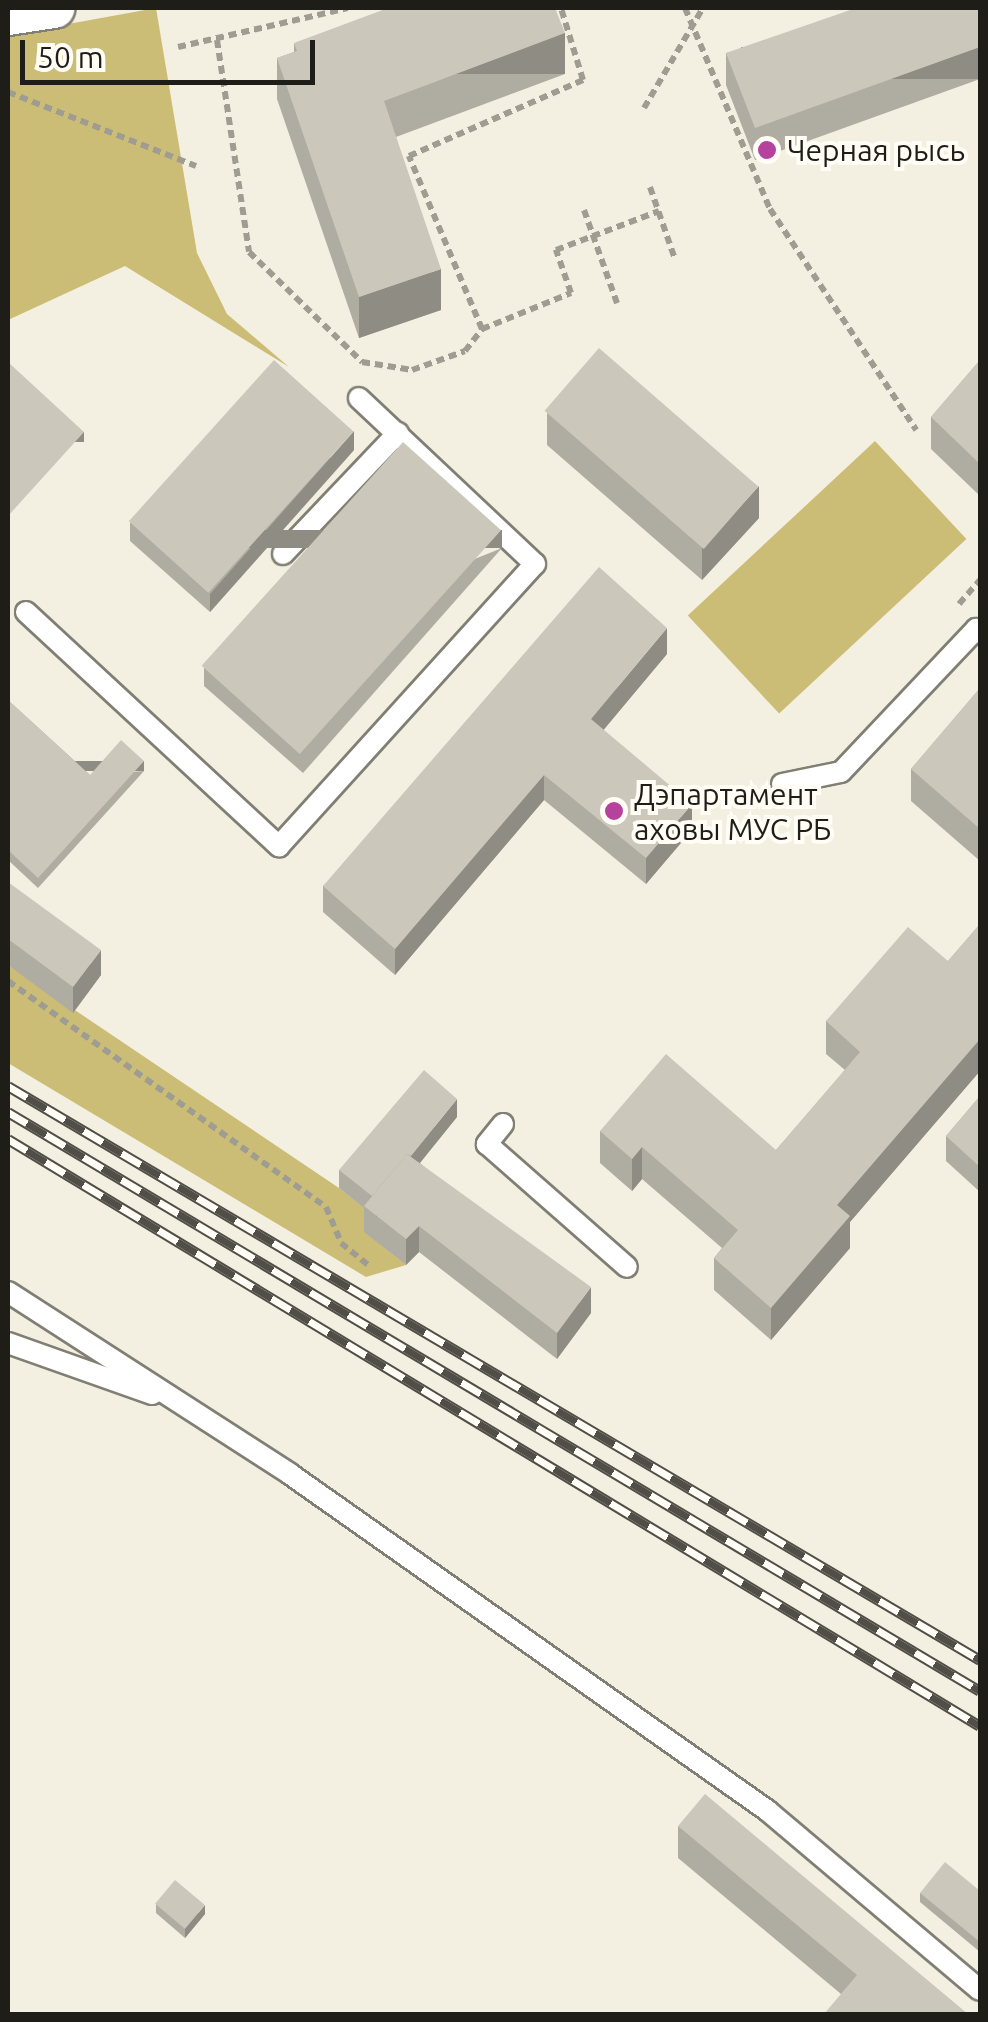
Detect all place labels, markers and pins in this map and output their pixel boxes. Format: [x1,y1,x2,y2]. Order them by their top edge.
place label: Черная рысь [787,132,965,168]
marker: Черная рысь [756,139,778,161]
place label: Дэпартамент аховы МУС РБ [634,776,832,846]
marker: Дэпартамент аховы МУС РБ [603,800,625,822]

